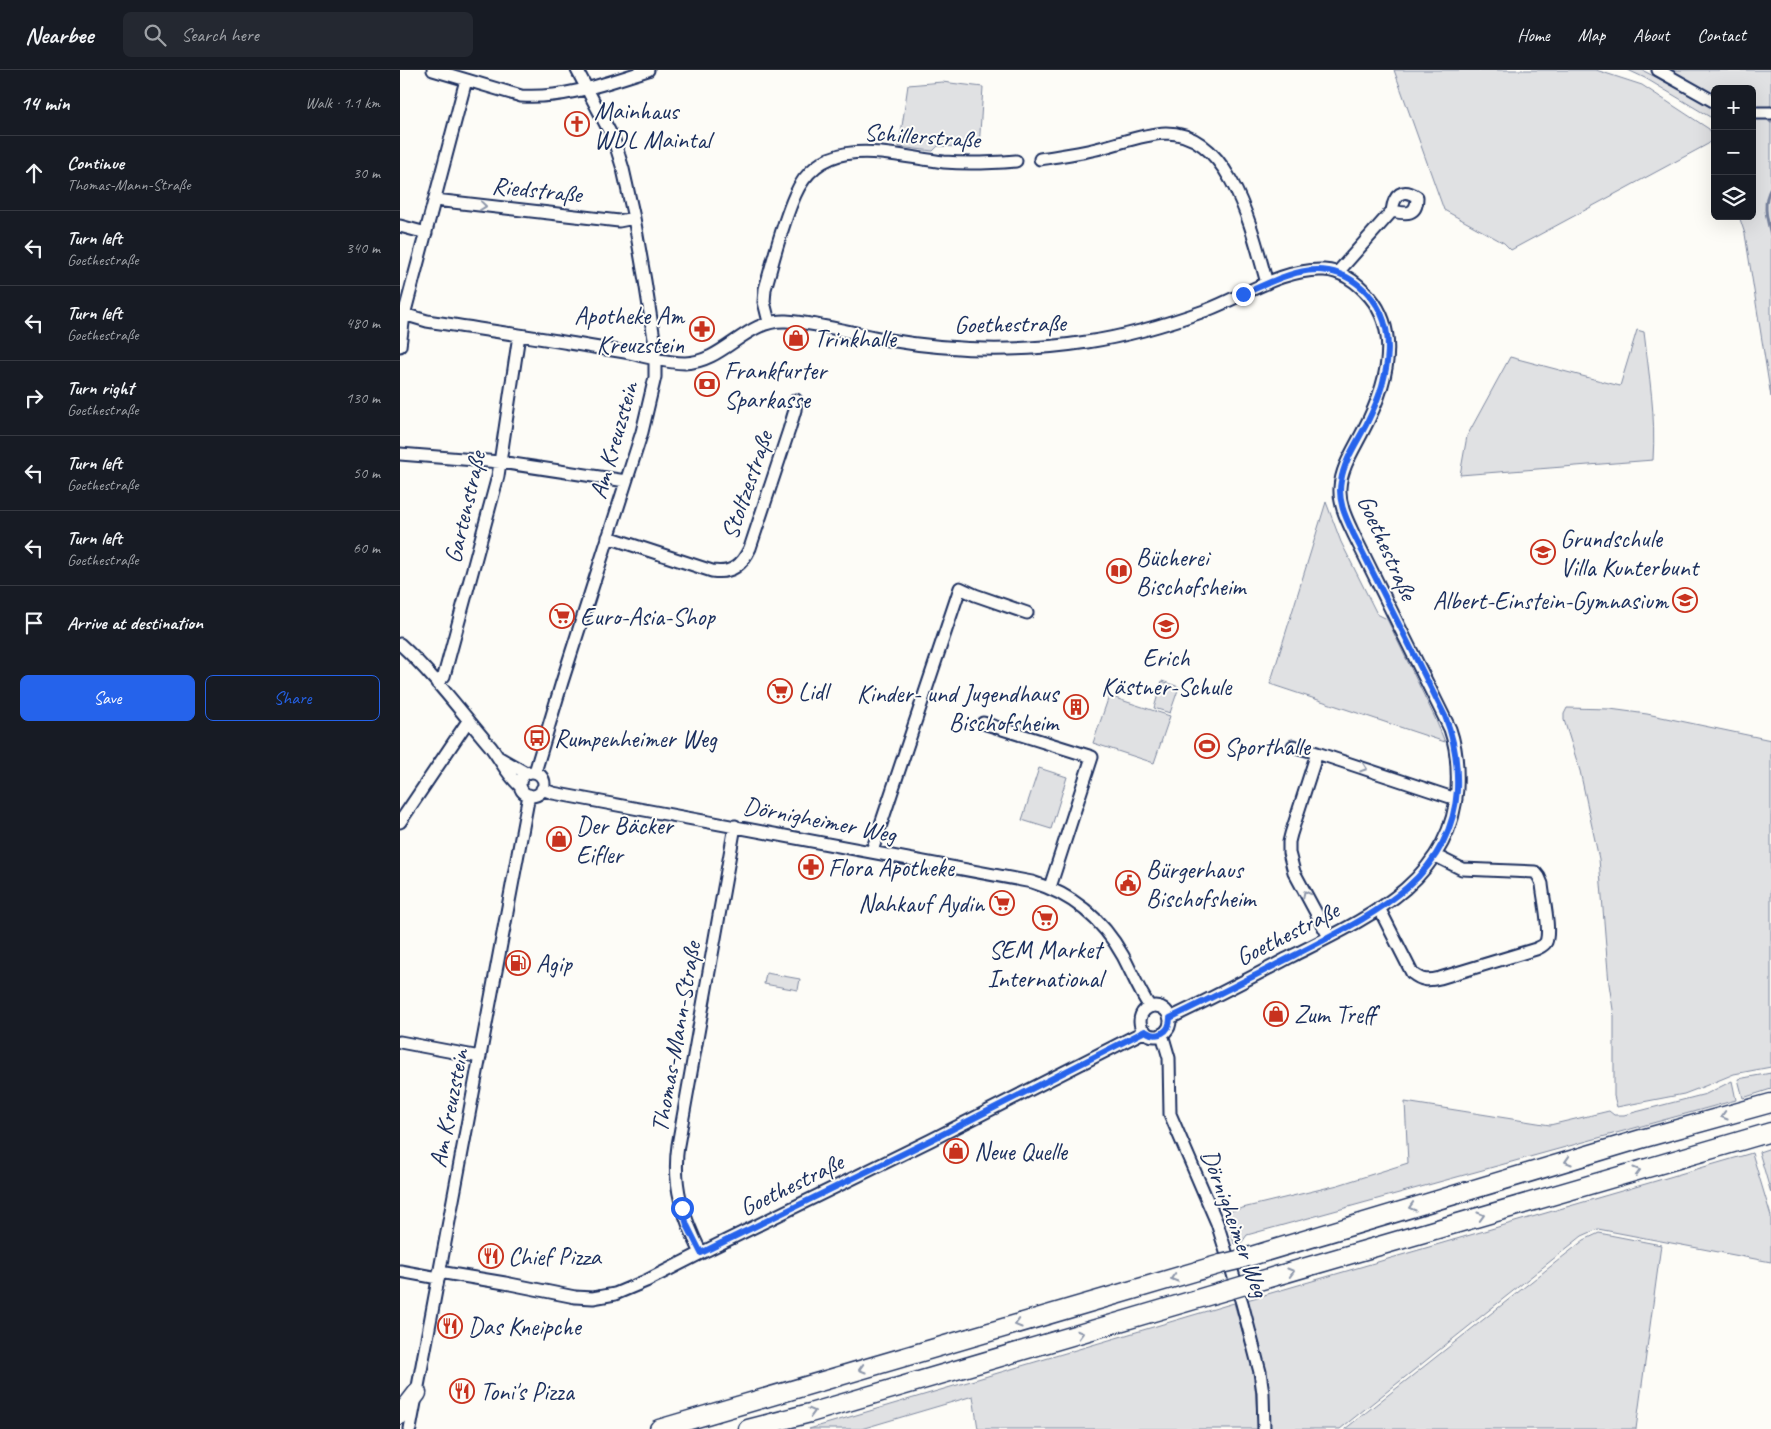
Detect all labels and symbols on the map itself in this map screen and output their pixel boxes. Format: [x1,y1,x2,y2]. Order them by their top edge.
place label: Mainhaus WDL Maintal [594,95,716,156]
church icon: Mainhaus WDL Maintal [564,111,590,137]
street label: Schillerstraße [863,116,983,156]
street label: Riedstraße [490,169,585,211]
one-way arrow [479,200,487,211]
route end [1232,283,1255,306]
place label: Apotheke Am Kreuzstein [574,300,686,361]
street label: Goethestraße [954,307,1068,341]
pharmacy icon: Apotheke Am Kreuzstein [689,316,715,342]
place label: Trinkhalle [814,323,898,355]
shop icon: Trinkhalle [783,325,809,351]
place label: Frankfurter Sparkasse [724,355,829,416]
bank icon: Frankfurter Sparkasse [694,371,720,397]
street label: Am Kreuzstein [582,376,646,502]
street label: Stoltzestraße [714,425,781,544]
street label: Gartenstraße [437,446,494,566]
street label: Goethestraße [1350,490,1425,607]
place label: Grundschule Villa Kunterbunt [1560,523,1701,584]
school or university icon: Grundschule Villa Kunterbunt [1530,539,1556,565]
place label: Bücherei Bischofsheim [1136,542,1247,603]
library icon: Bücherei Bischofsheim [1106,558,1132,584]
place label: Albert-Einstein-Gymnasium [1433,585,1670,617]
school or university icon: Albert-Einstein-Gymnasium [1672,587,1698,613]
place label: Euro-Asia-Shop [580,601,716,633]
supermarket icon: Euro-Asia-Shop [549,603,575,629]
school or university icon: Erich Kästner-Schule [1153,613,1179,639]
place label: Erich Kästner-Schule [1101,642,1233,703]
place label: Lidl [798,676,832,708]
supermarket icon: Lidl [767,678,793,704]
place label: Kinder- und Jugendhaus Bischofsheim [857,678,1060,739]
building icon: Kinder- und Jugendhaus Bischofsheim [1063,694,1089,720]
place label: Rumpenheimer Weg [554,723,718,755]
bus stop icon: Rumpenheimer Weg [524,725,550,751]
place label: Sporthalle [1224,731,1312,763]
sports icon: Sporthalle [1194,733,1220,759]
one-way arrow [1359,762,1367,772]
street label: Dörnigheimer Weg [741,789,900,851]
place label: Der Bäcker Eifler [576,810,675,871]
shop icon: Der Bäcker Eifler [546,826,572,852]
place label: Flora Apotheke [828,852,956,884]
pharmacy icon: Flora Apotheke [798,854,824,880]
place label: Bürgerhaus Bischofsheim [1146,854,1257,915]
public building icon: Bürgerhaus Bischofsheim [1115,870,1141,896]
place label: Nahkauf Aydin [858,888,986,920]
supermarket icon: Nahkauf Aydin [989,890,1015,916]
one-way arrow [1302,891,1312,900]
street label: Goethestraße [1230,893,1346,973]
supermarket icon: SEM Market International [1032,905,1058,931]
place label: SEM Market International [988,934,1107,995]
street label: Thomas-Mann-Straße [643,938,709,1135]
place label: Agip [536,948,573,980]
fuel station icon: Agip [505,950,531,976]
place label: Zum Treff [1294,999,1381,1031]
shop icon: Zum Treff [1263,1001,1289,1027]
street label: Am Kreuzstein [422,1044,476,1170]
one-way arrow [1720,1110,1729,1120]
place label: Neue Quelle [974,1136,1069,1168]
shop icon: Neue Quelle [943,1138,969,1164]
street label: Goethestraße [734,1145,850,1224]
street label: Dörnigheimer Weg [1194,1145,1277,1303]
one-way arrow [1564,1155,1573,1165]
one-way arrow [1632,1166,1641,1176]
route start [671,1197,694,1220]
one-way arrow [1409,1202,1417,1212]
one-way arrow [1476,1212,1485,1222]
place label: Chief Pizza [508,1241,603,1273]
restaurant icon: Chief Pizza [478,1243,504,1269]
one-way arrow [1287,1267,1295,1277]
one-way arrow [1169,1272,1178,1283]
place label: Das Kneipche [468,1311,583,1343]
restaurant icon: Das Kneipche [437,1313,463,1339]
one-way arrow [1014,1318,1022,1328]
one-way arrow [1075,1329,1084,1339]
one-way arrow [858,1364,867,1374]
place label: Toni's Pizza [480,1376,576,1408]
restaurant icon: Toni's Pizza [449,1378,475,1404]
one-way arrow [808,1407,816,1417]

